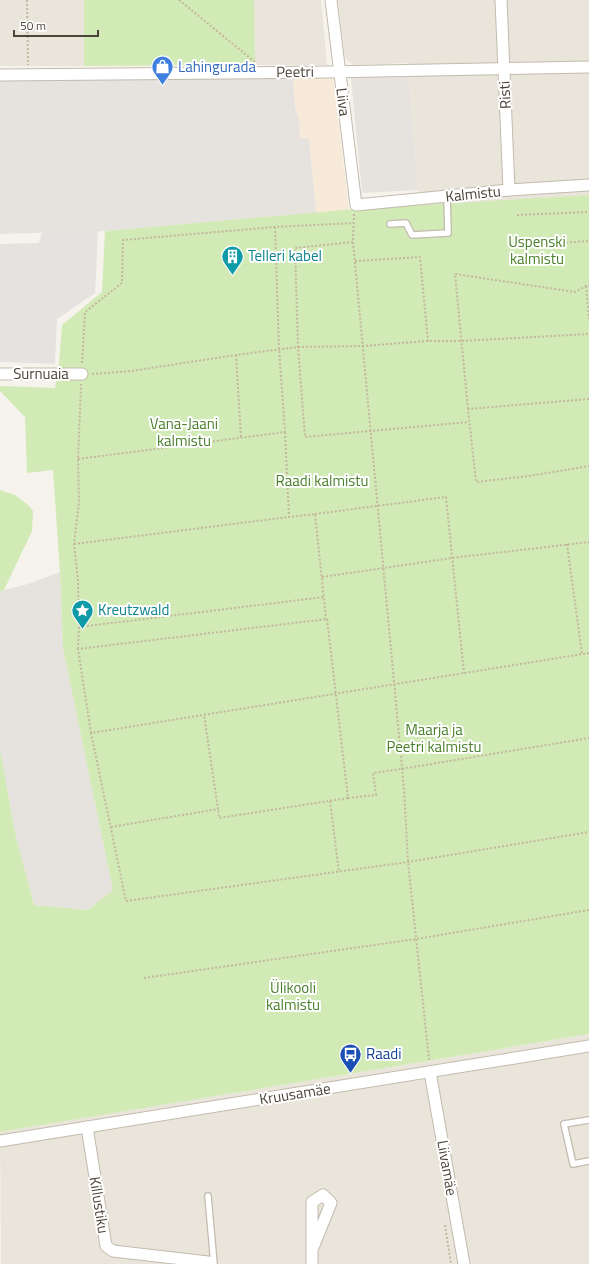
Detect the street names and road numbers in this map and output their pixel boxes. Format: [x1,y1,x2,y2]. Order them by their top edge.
street label: Peetri [276,60,314,83]
street label: Risti [492,80,517,110]
street label: Liiva [330,86,357,118]
street label: Kalmistu [444,179,502,208]
street label: Surnuaia [13,362,69,385]
street label: Kruusamäe [258,1077,332,1110]
street label: Liivamäe [431,1138,464,1197]
street label: Killustiku [84,1175,115,1235]

